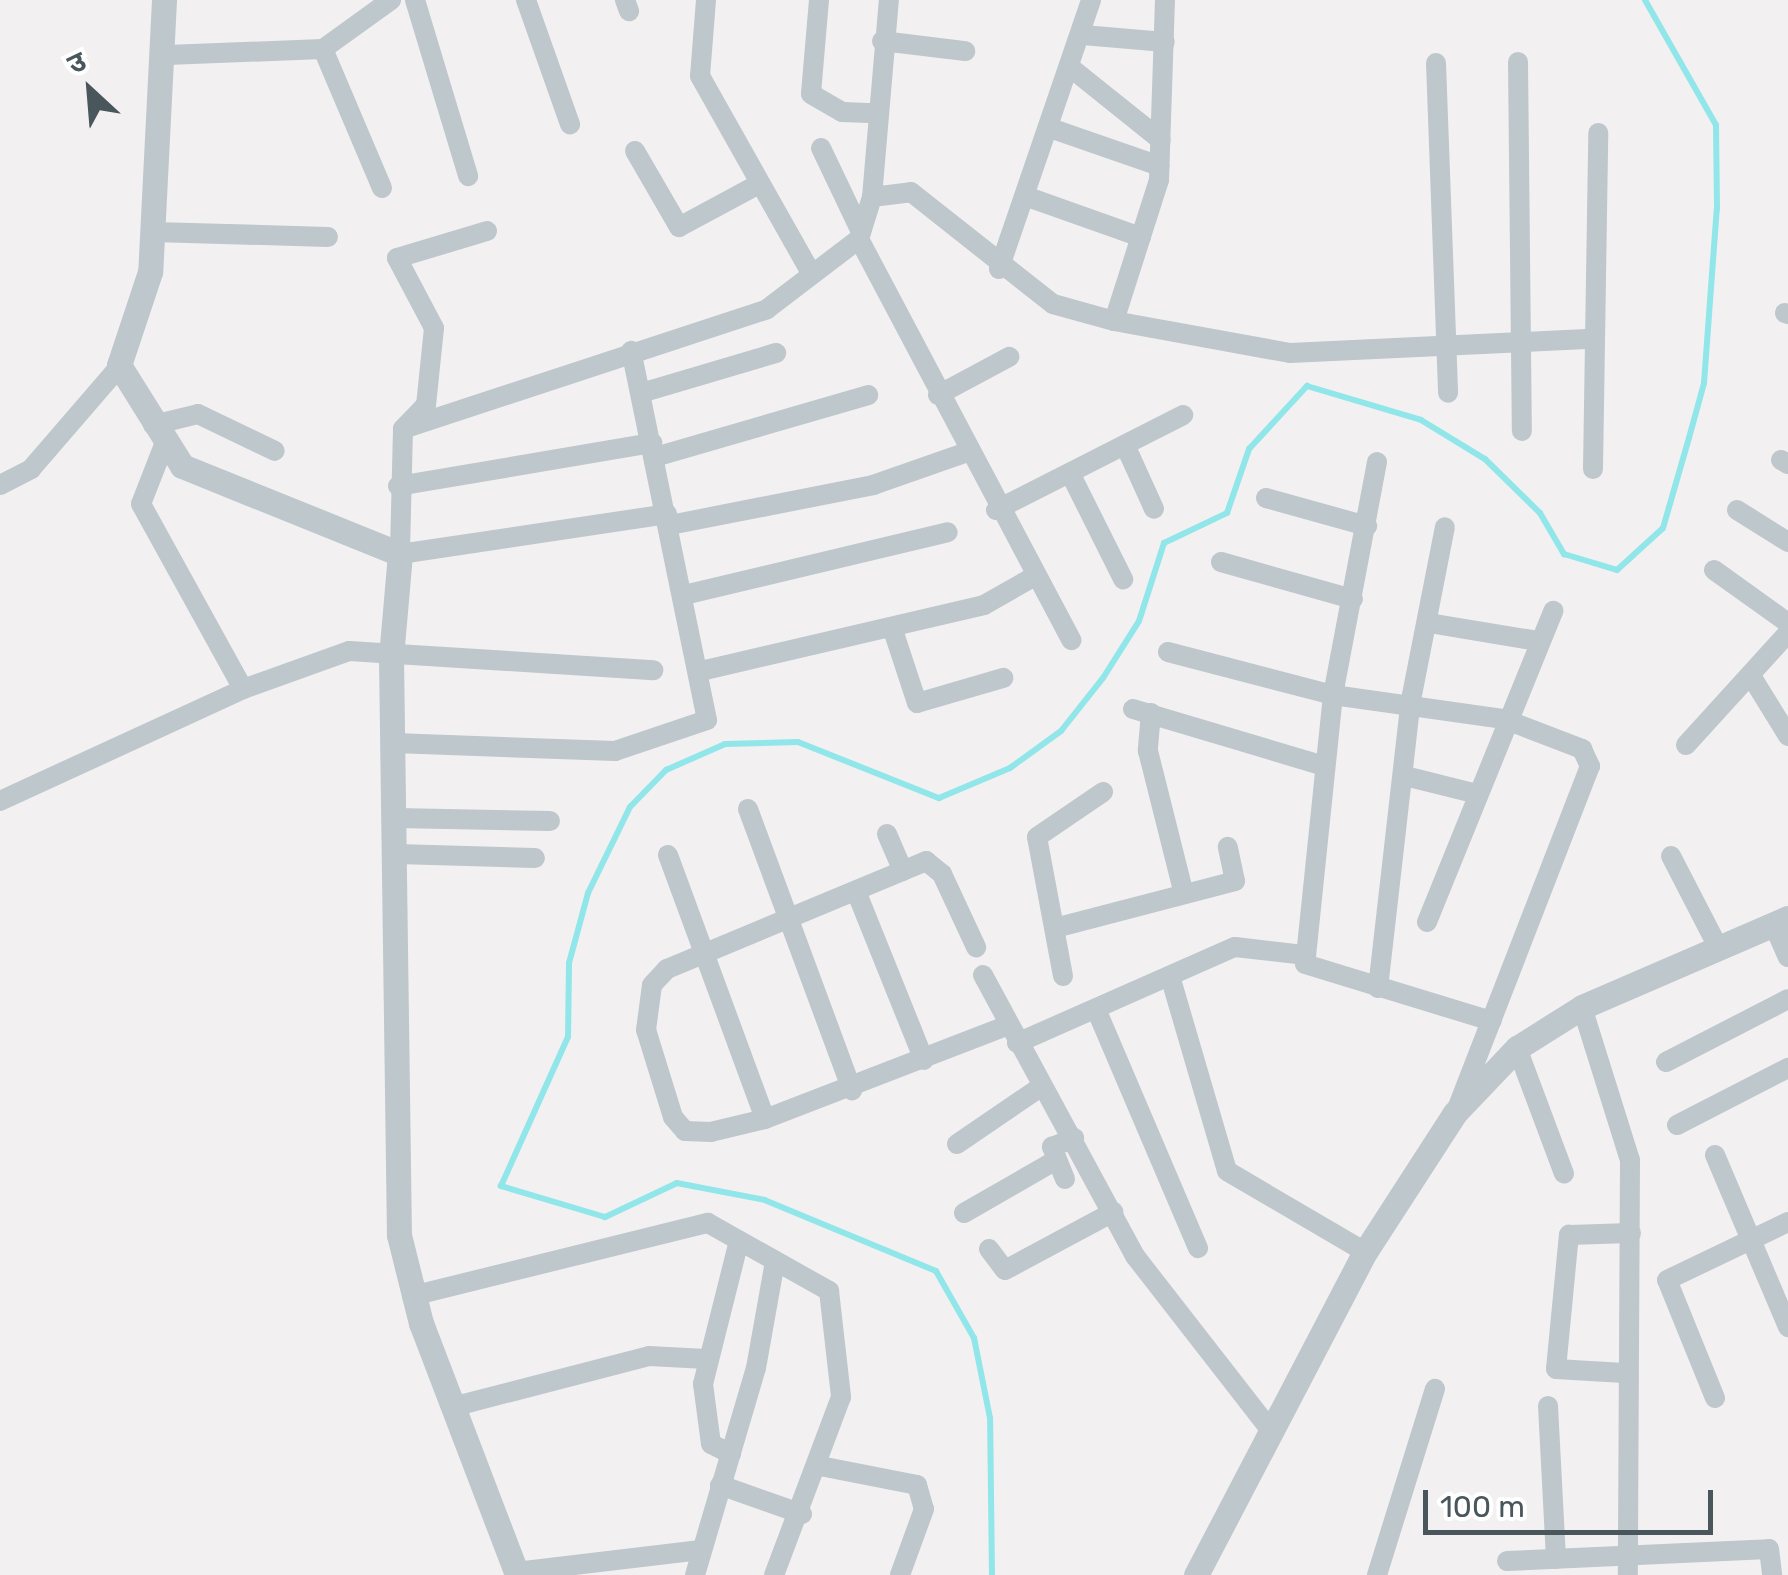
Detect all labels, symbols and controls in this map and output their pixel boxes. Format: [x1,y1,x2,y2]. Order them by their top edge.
north arrow [40,40,140,140]
text: उ [62,44,91,81]
scale bar [1428,1470,1718,1532]
text: 100 m [1440,1489,1525,1525]

